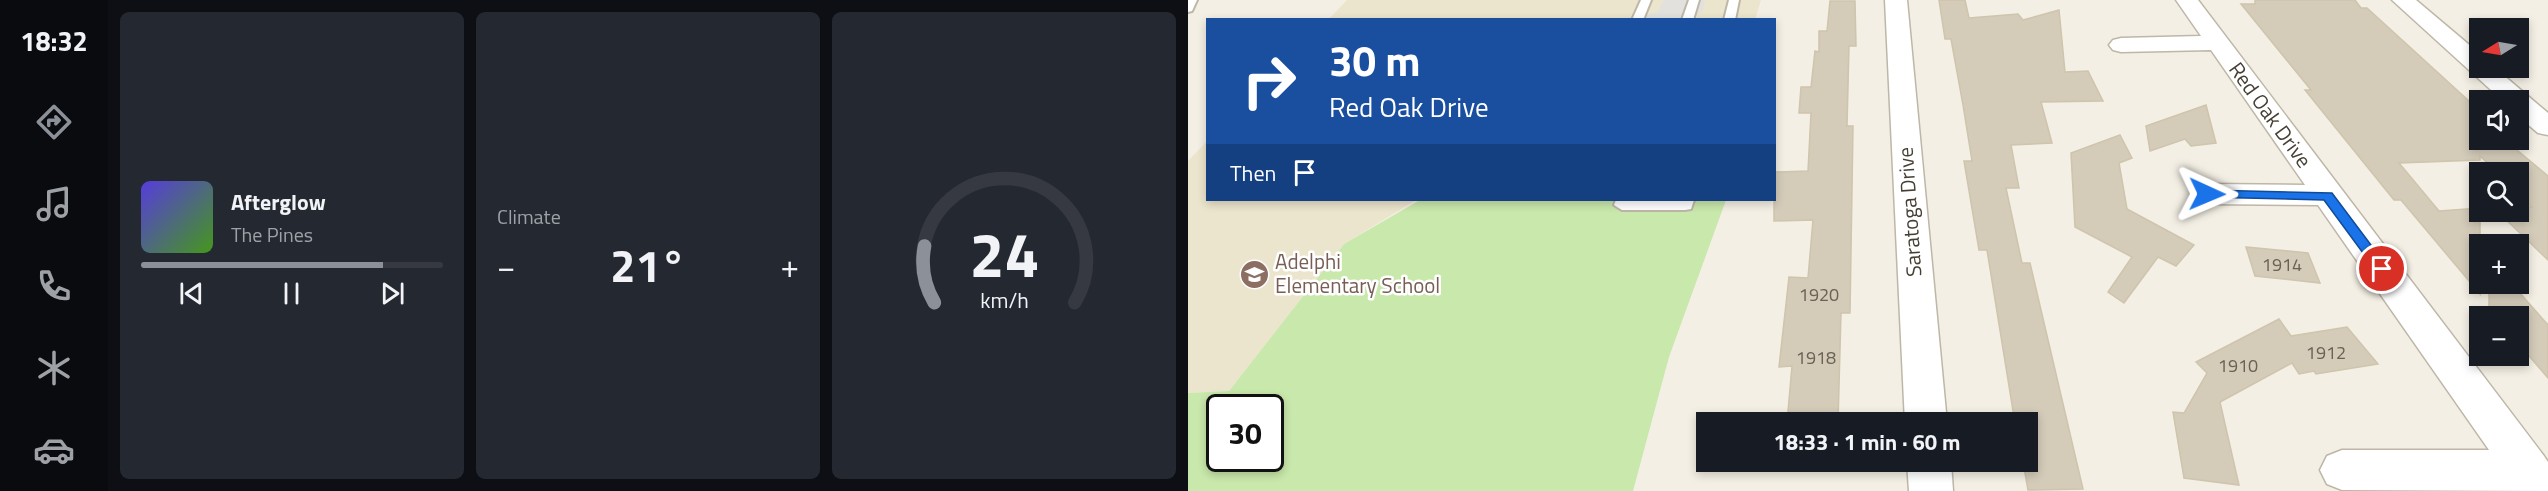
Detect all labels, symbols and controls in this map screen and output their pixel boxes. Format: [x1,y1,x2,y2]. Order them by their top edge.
north arrow [2469,18,2529,78]
map controls [2469,18,2529,366]
text: 18:32 [20,20,88,61]
text: 30 m [1329,28,1421,92]
icon: right [1230,42,1308,120]
street label: Red Oak Drive [2221,55,2320,174]
text: Red Oak Drive [1329,86,1489,127]
button: sound [2469,90,2529,150]
icon: directions [33,101,75,143]
street label: Saratoga Drive [1889,146,1929,278]
text: Then [1230,156,1276,190]
icon: arrive [1288,156,1321,189]
position arrow [2175,162,2239,226]
button: search [2469,162,2529,222]
icon: music [33,183,75,225]
text: Afterglow [231,185,326,219]
text: Climate [497,201,561,232]
text: 24 [969,206,1039,301]
text: The Pines [231,219,313,250]
text: 21° [610,231,686,299]
button: + [2469,234,2529,294]
text: − [497,241,515,291]
text: + [781,241,799,291]
pin [2356,243,2407,294]
place label: Adelphi Elementary School [1275,245,1440,301]
house number: 1914 [2262,251,2302,278]
icon: arrive [2365,252,2398,285]
school or university icon: Adelphi Elementary School [1238,258,1270,290]
icon: phone [33,265,75,307]
icon: previous [175,277,208,310]
icon: pause [275,277,308,310]
icon: next [376,277,409,310]
house number: 1920 [1799,281,1839,308]
text: km/h [980,284,1028,316]
button: − [2469,306,2529,366]
house number: 1912 [2306,339,2346,366]
house number: 1918 [1796,344,1836,371]
icon: climate [33,347,75,389]
house number: 1910 [2218,352,2258,379]
speed limit sign: 30 [1206,394,1284,472]
text: 18:33 · 1 min · 60 m [1774,425,1960,459]
icon: car [33,429,75,471]

